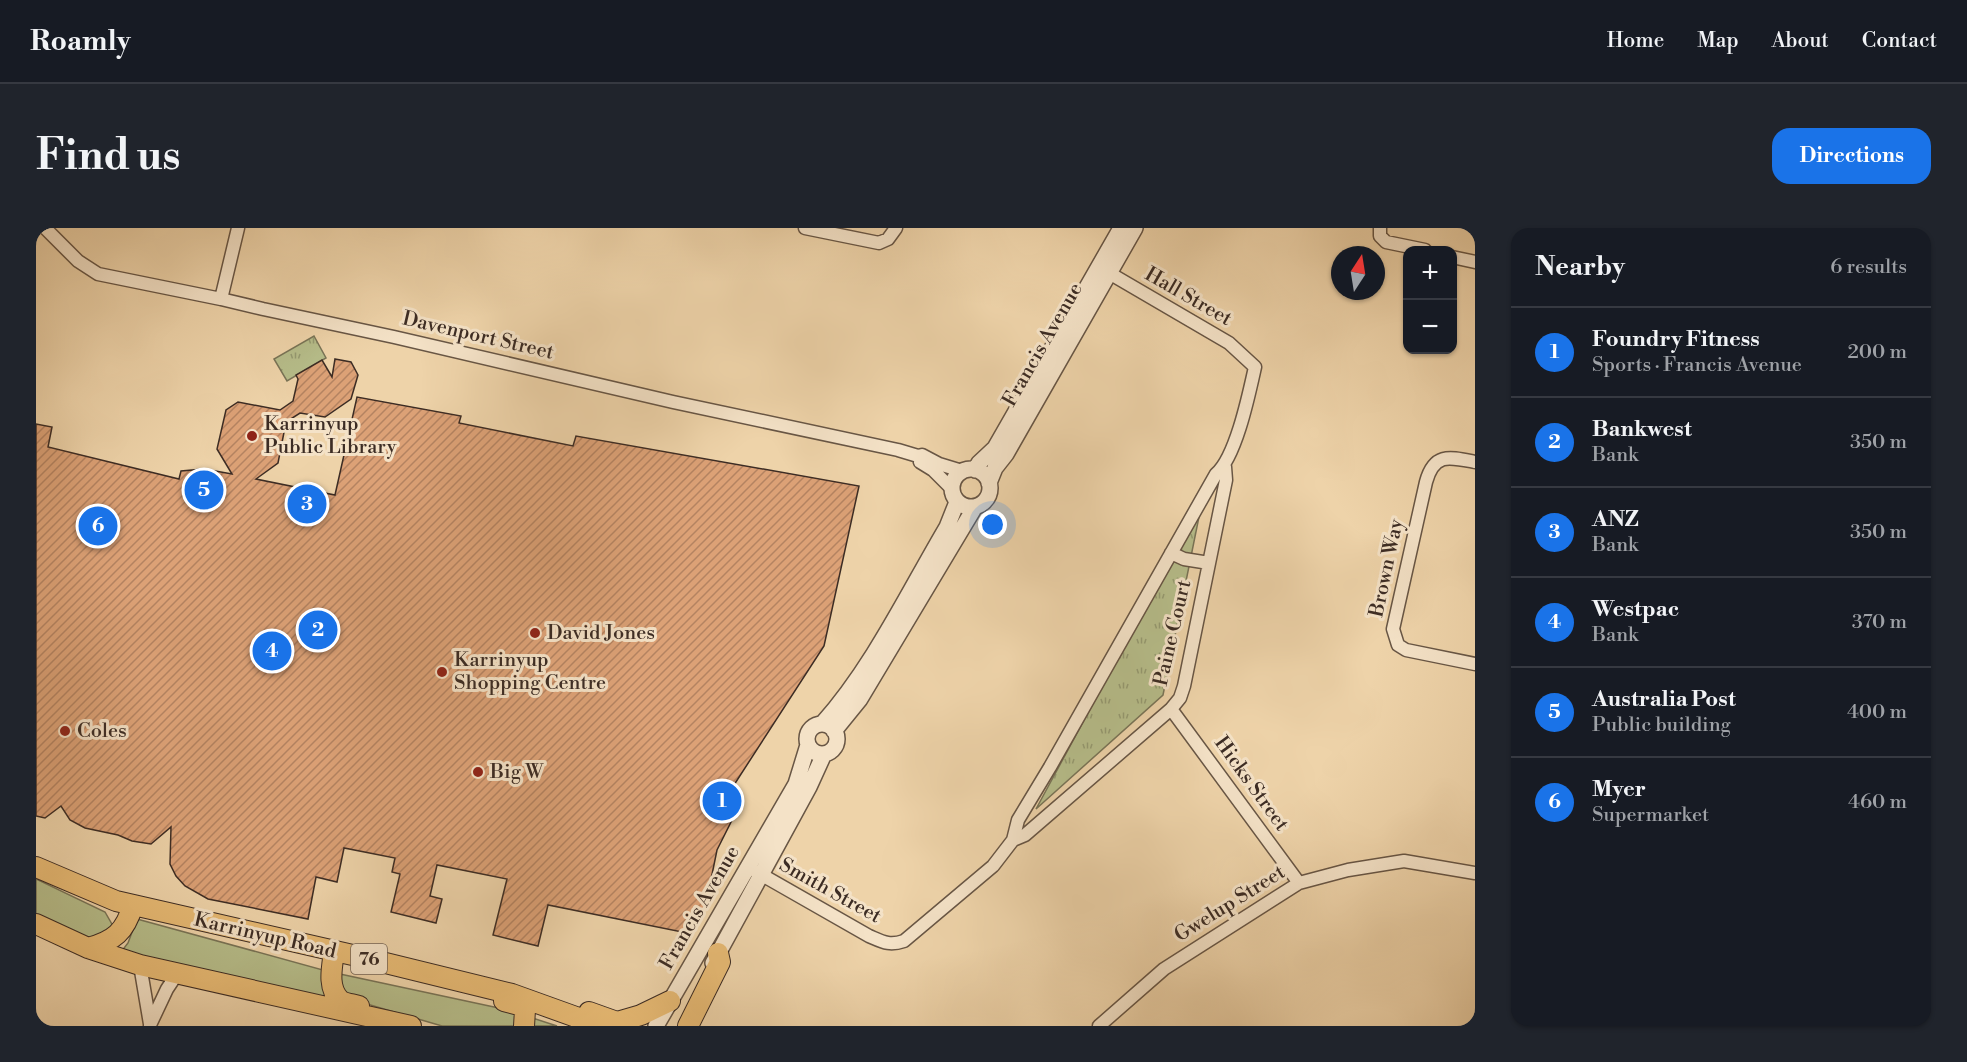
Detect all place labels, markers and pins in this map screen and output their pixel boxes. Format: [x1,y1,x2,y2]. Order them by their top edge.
place label: Karrinyup Public Library [264,412,397,460]
marker: Karrinyup Public Library [245,429,259,443]
pin: 5 [184,468,224,512]
pin: 3 [288,482,326,526]
pin: 6 [78,504,118,548]
pin: 2 [298,608,338,652]
place label: David Jones [547,621,655,646]
marker: David Jones [528,626,542,640]
pin: 4 [252,628,292,674]
place label: Karrinyup Shopping Centre [454,648,606,696]
marker: Karrinyup Shopping Centre [435,665,449,679]
place label: Coles [77,719,127,744]
marker: Coles [58,724,72,738]
place label: Big W [489,760,544,785]
marker: Big W [471,765,485,779]
pin: 1 [702,778,742,824]

